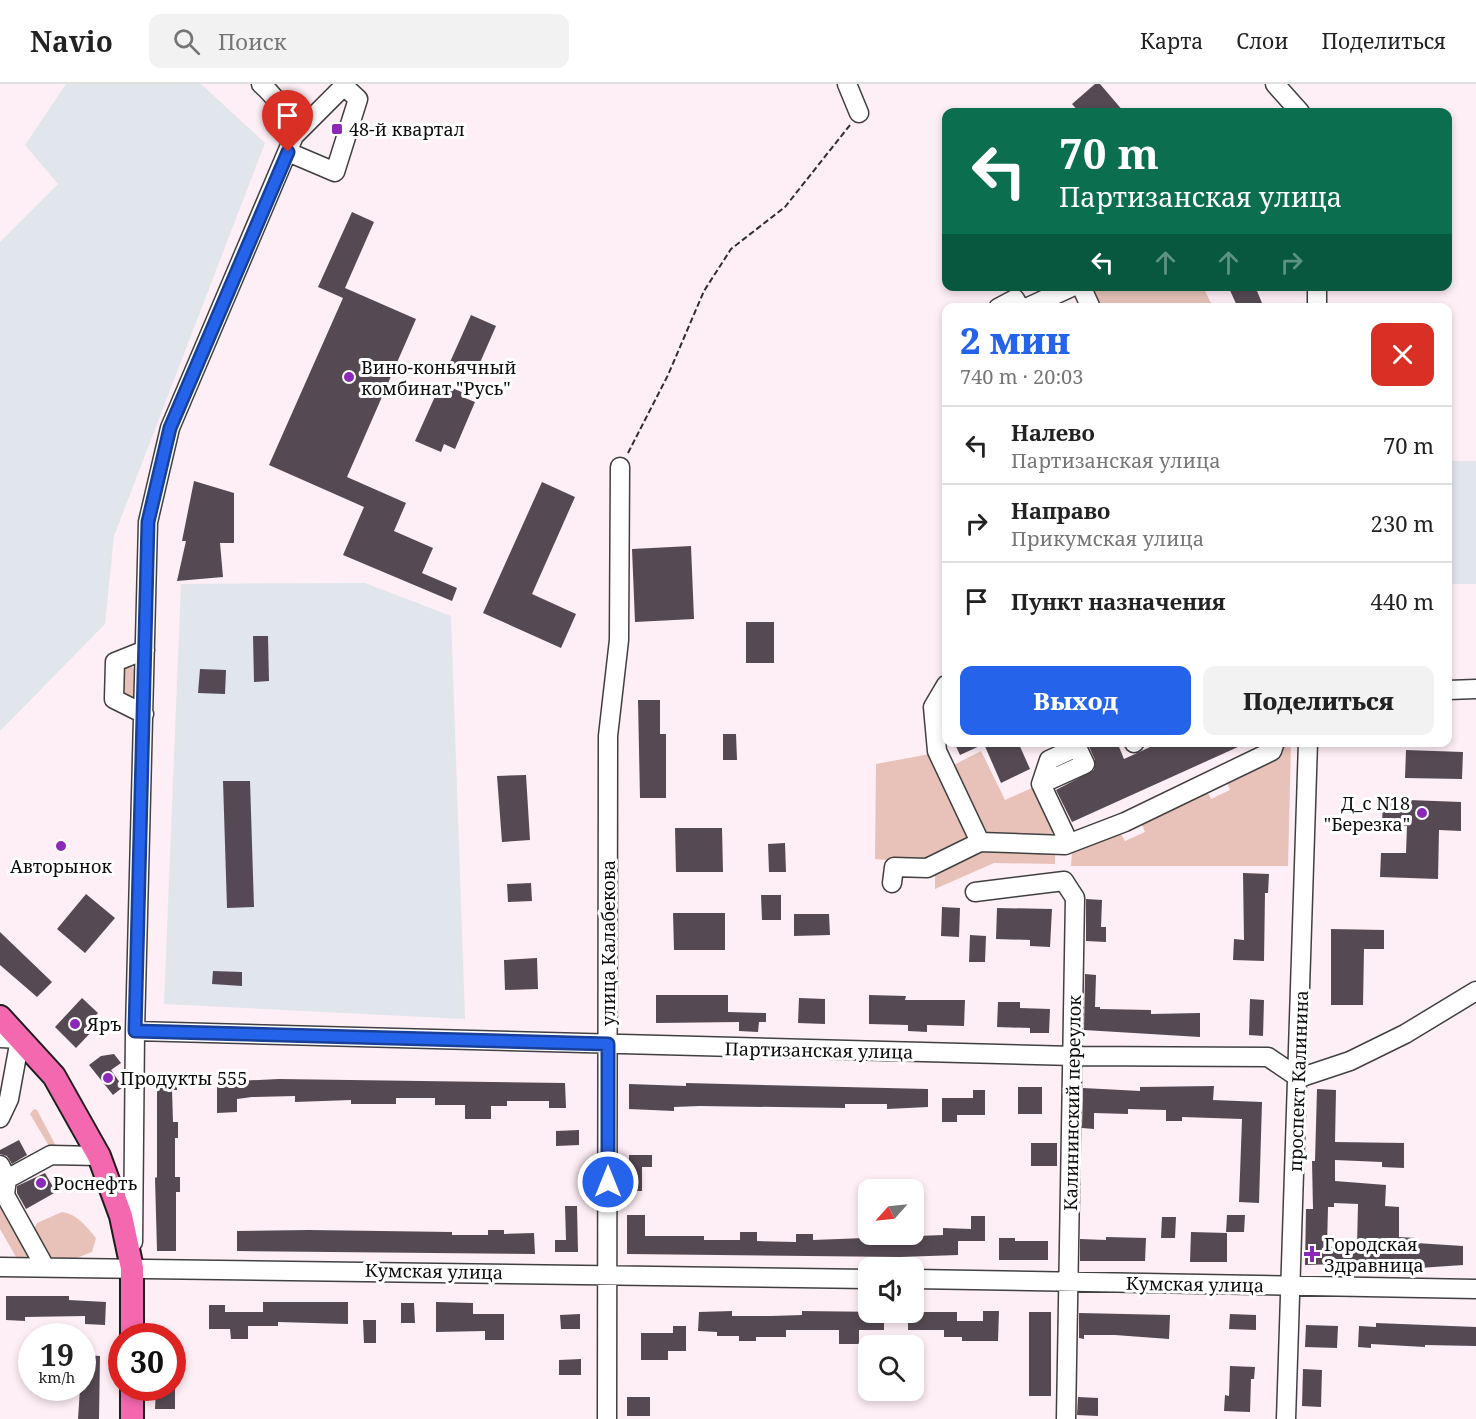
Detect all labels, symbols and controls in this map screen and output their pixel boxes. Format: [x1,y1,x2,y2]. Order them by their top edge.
search box [149,14,569,68]
text: Navio [30,22,113,60]
icon: search [170,25,203,58]
text: Поиск [218,26,287,56]
text: Карта [1140,27,1203,55]
text: Слои [1236,27,1288,55]
text: Поделиться [1321,27,1446,55]
pin [262,90,313,152]
icon: arrive [271,99,304,132]
place label: 48-й квартал [349,117,465,141]
marker: 48-й квартал [330,122,344,136]
text: 70 m [1059,124,1159,181]
icon: left [960,132,1038,210]
text: Партизанская улица [1059,178,1342,215]
icon: left [1086,246,1119,279]
icon: ahead [1149,246,1182,279]
icon: ahead [1212,246,1245,279]
icon: right [1275,246,1308,279]
text: 2 мин [960,316,1070,365]
button: close [1371,323,1434,386]
place label: Вино-коньячный комбинат "Русь" [361,355,516,400]
text: 740 m · 20:03 [960,363,1083,390]
marker: Вино-коньячный комбинат "Русь" [342,370,356,384]
text: Налево [1011,417,1095,447]
icon: left [960,429,993,462]
text: 70 m [1383,430,1434,460]
text: Партизанская улица [1011,447,1221,474]
text: Направо [1011,495,1110,525]
icon: right [960,507,993,540]
text: 230 m [1371,508,1434,538]
text: Прикумская улица [1011,525,1204,552]
icon: arrive [960,585,993,618]
text: Пункт назначения [1011,586,1225,616]
text: 440 m [1371,586,1434,616]
button: Выход [960,666,1191,735]
button: Поделиться [1203,666,1434,735]
place label: Д_с N18 "Березка" [1324,791,1410,836]
marker: Д_с N18 "Березка" [1415,806,1429,820]
marker: Авторынок [54,839,68,853]
place label: Авторынок [10,854,112,878]
street label: улица Калабекова [596,860,620,1026]
street label: проспект Калинина [1283,990,1313,1172]
street label: Калининский переулок [1058,995,1086,1211]
place label: Яръ [86,1012,121,1036]
marker: Яръ [68,1017,82,1031]
street label: Партизанская улица [724,1036,914,1064]
place label: Продукты 555 [120,1066,247,1090]
marker: Продукты 555 [101,1071,115,1085]
position arrow [576,1150,640,1214]
place label: Роснефть [53,1171,138,1195]
marker: Роснефть [34,1176,48,1190]
north arrow [858,1179,924,1245]
map controls [858,1179,924,1401]
place label: Городская Здравница [1324,1232,1424,1277]
marker: Городская Здравница [1305,1247,1319,1261]
button: sound [858,1257,924,1323]
street label: Кумская улица [365,1258,503,1284]
street label: Кумская улица [1126,1271,1264,1297]
speed limit sign: 30 [108,1323,186,1401]
text: 19 [40,1334,74,1375]
button: search [858,1335,924,1401]
text: km/h [39,1367,75,1387]

